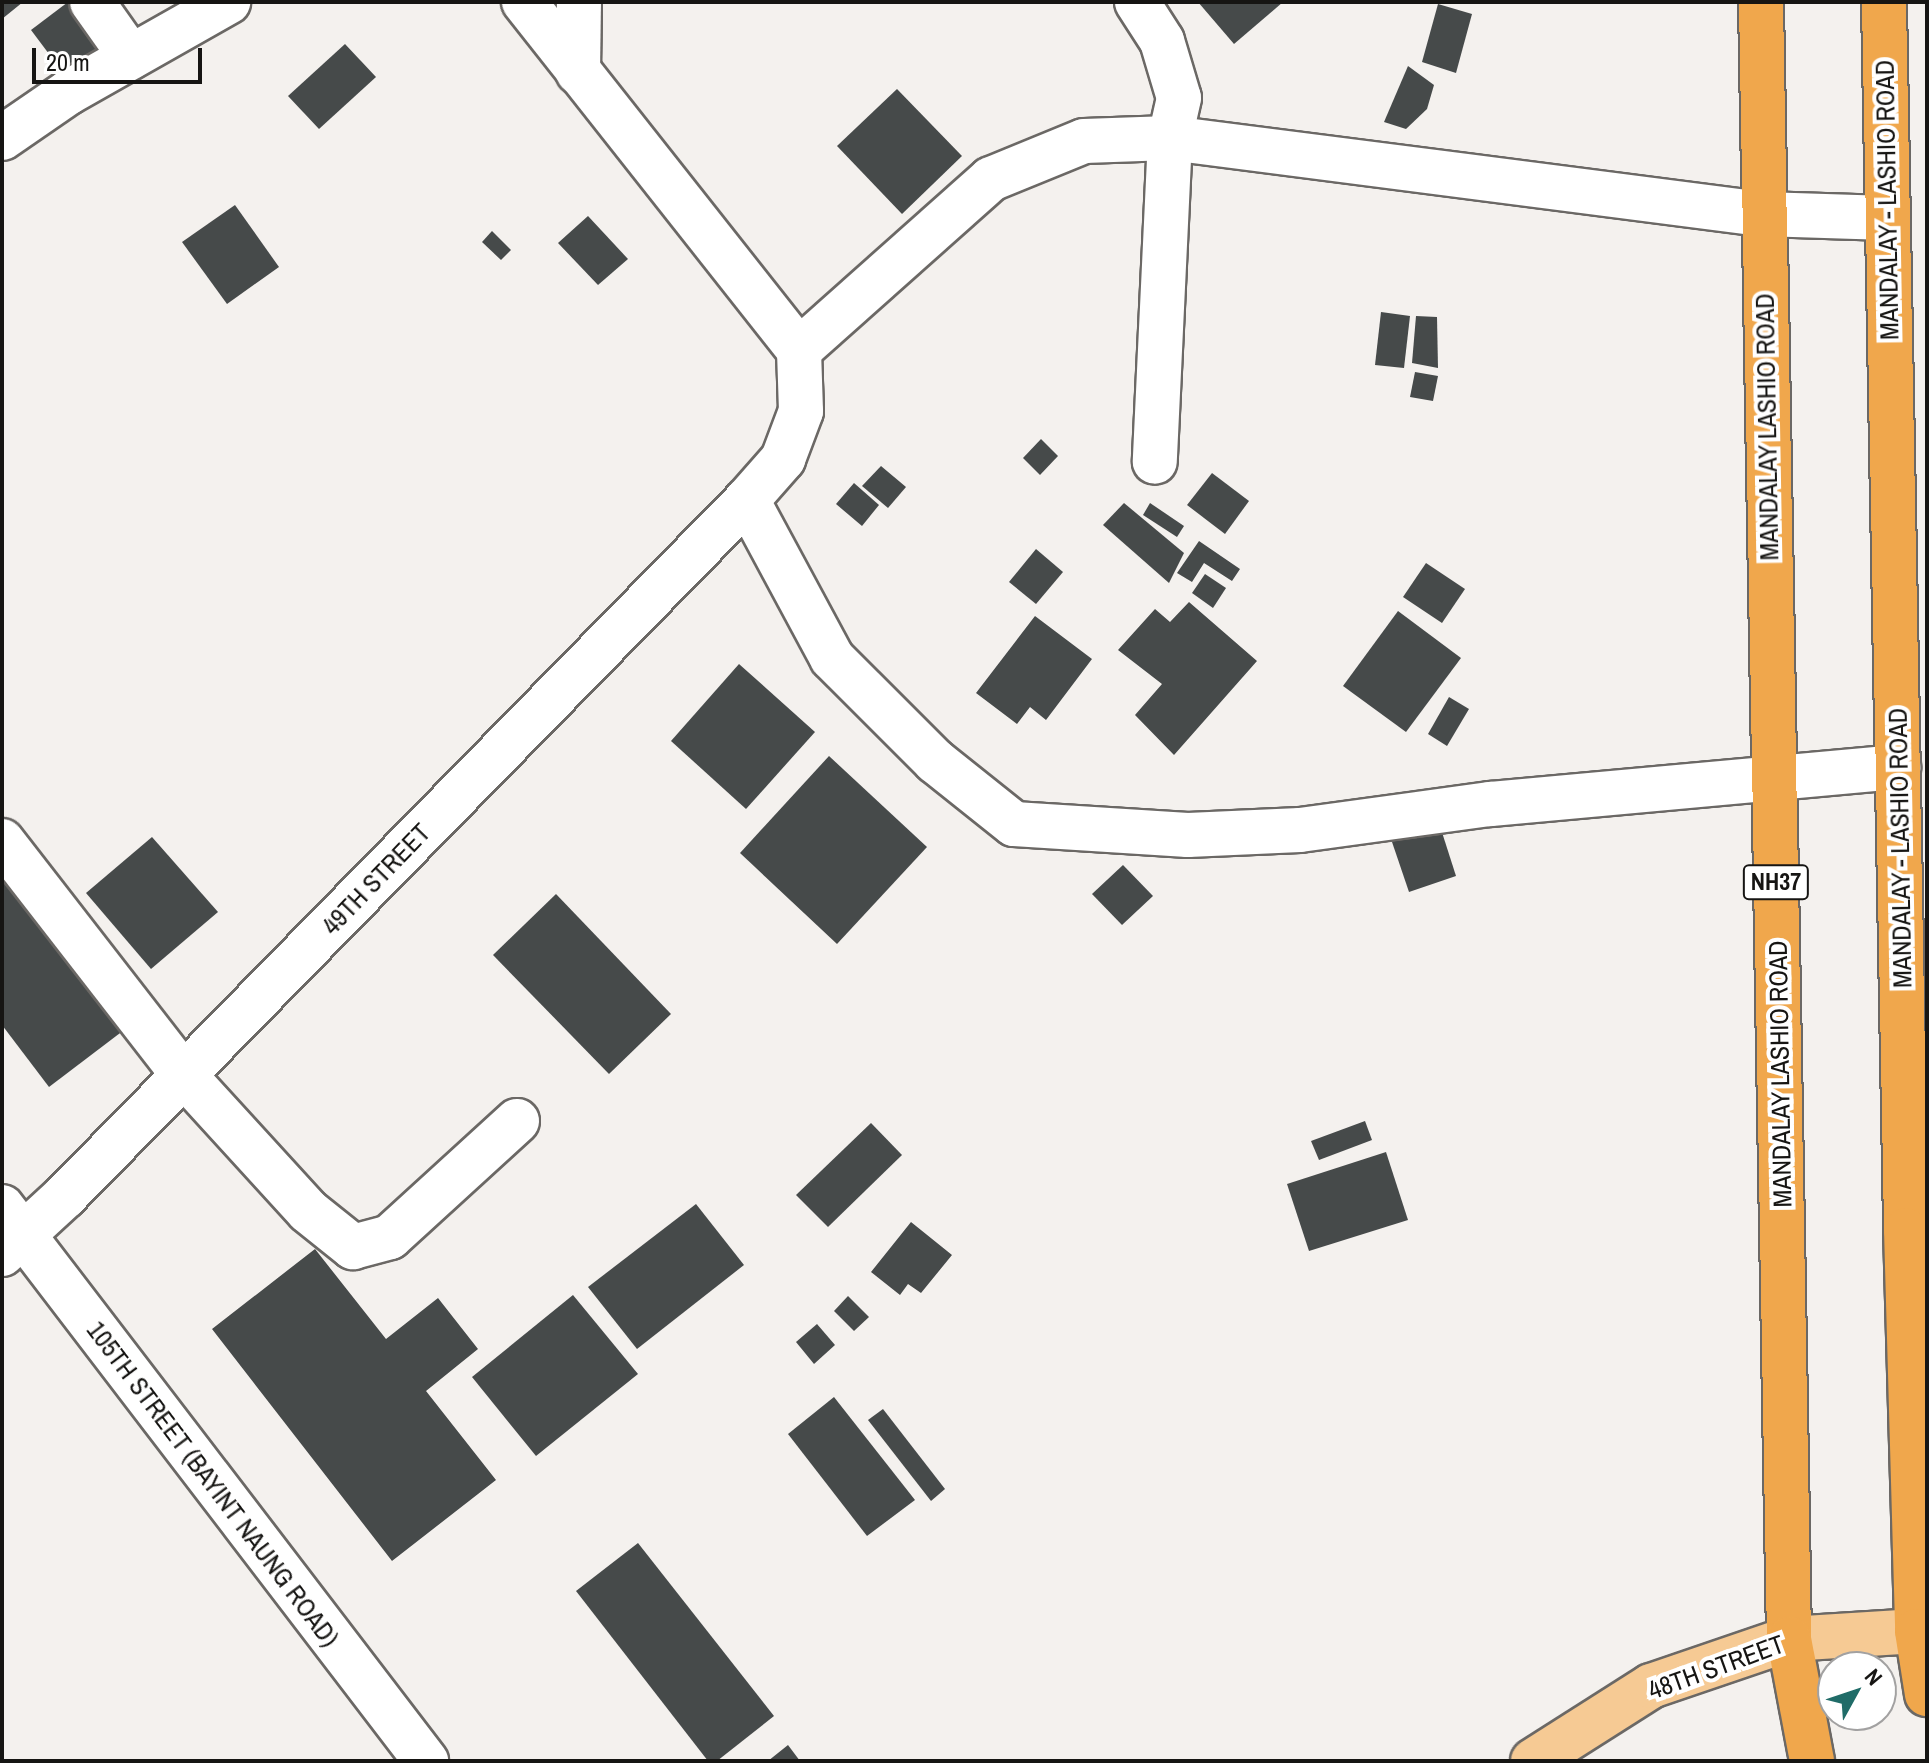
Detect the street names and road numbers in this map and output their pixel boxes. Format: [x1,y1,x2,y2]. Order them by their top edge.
street label: MANDALAY - LASHIO ROAD [1869,60,1905,340]
street label: MANDALAY LASHIO ROAD [1749,293,1785,561]
street label: MANDALAY - LASHIO ROAD [1882,708,1918,988]
street label: 49TH STREET [315,817,437,941]
road number: NH37 [1742,862,1810,902]
street label: MANDALAY LASHIO ROAD [1762,940,1798,1208]
street label: 105TH STREET (BAYINT NAUNG ROAD) [80,1315,346,1653]
street label: 48TH STREET [1644,1628,1788,1706]

